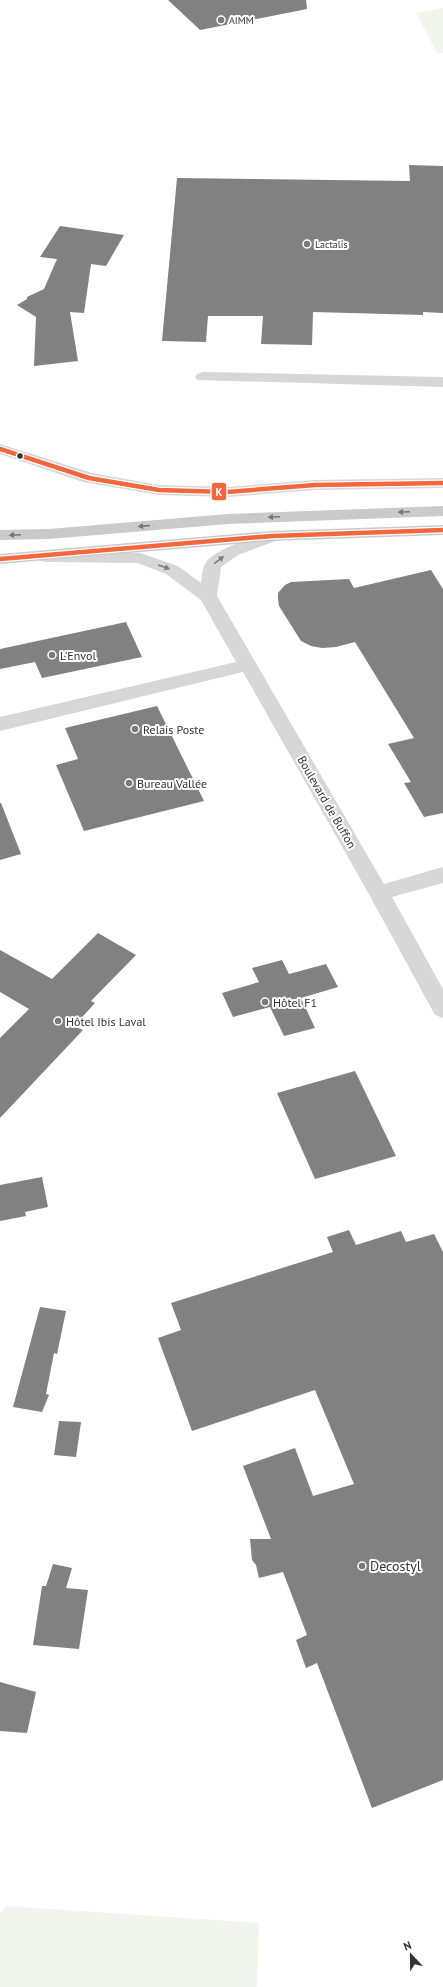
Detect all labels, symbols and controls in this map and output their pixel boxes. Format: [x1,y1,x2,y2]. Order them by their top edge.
place label: AIMM [229,14,254,27]
marker: AIMM [216,15,226,25]
place label: Lactalis [315,238,348,251]
marker: Lactalis [302,239,312,249]
unlabelled marker [15,451,25,461]
line badge: K [211,482,227,501]
text: K [216,485,223,499]
one-way arrow [397,509,410,515]
one-way arrow [268,514,280,521]
one-way arrow [138,523,150,529]
one-way arrow [8,532,21,538]
one-way arrow [214,556,225,565]
one-way arrow [158,564,170,570]
place label: L'Envol [60,648,96,663]
marker: L'Envol [47,650,57,660]
place label: Relais Poste [143,722,204,737]
marker: Relais Poste [130,724,140,734]
street label: Boulevard de Buffon [294,753,360,851]
place label: Bureau Vallée [137,776,207,791]
marker: Bureau Vallée [124,778,134,788]
place label: Hôtel F1 [273,995,317,1010]
marker: Hôtel F1 [260,997,270,1007]
place label: Hôtel Ibis Laval [66,1014,146,1029]
marker: Hôtel Ibis Laval [53,1016,63,1026]
place label: Decostyl [370,1557,421,1575]
marker: Decostyl [357,1561,367,1571]
north arrow [391,1935,431,1975]
text: N [401,1938,413,1954]

